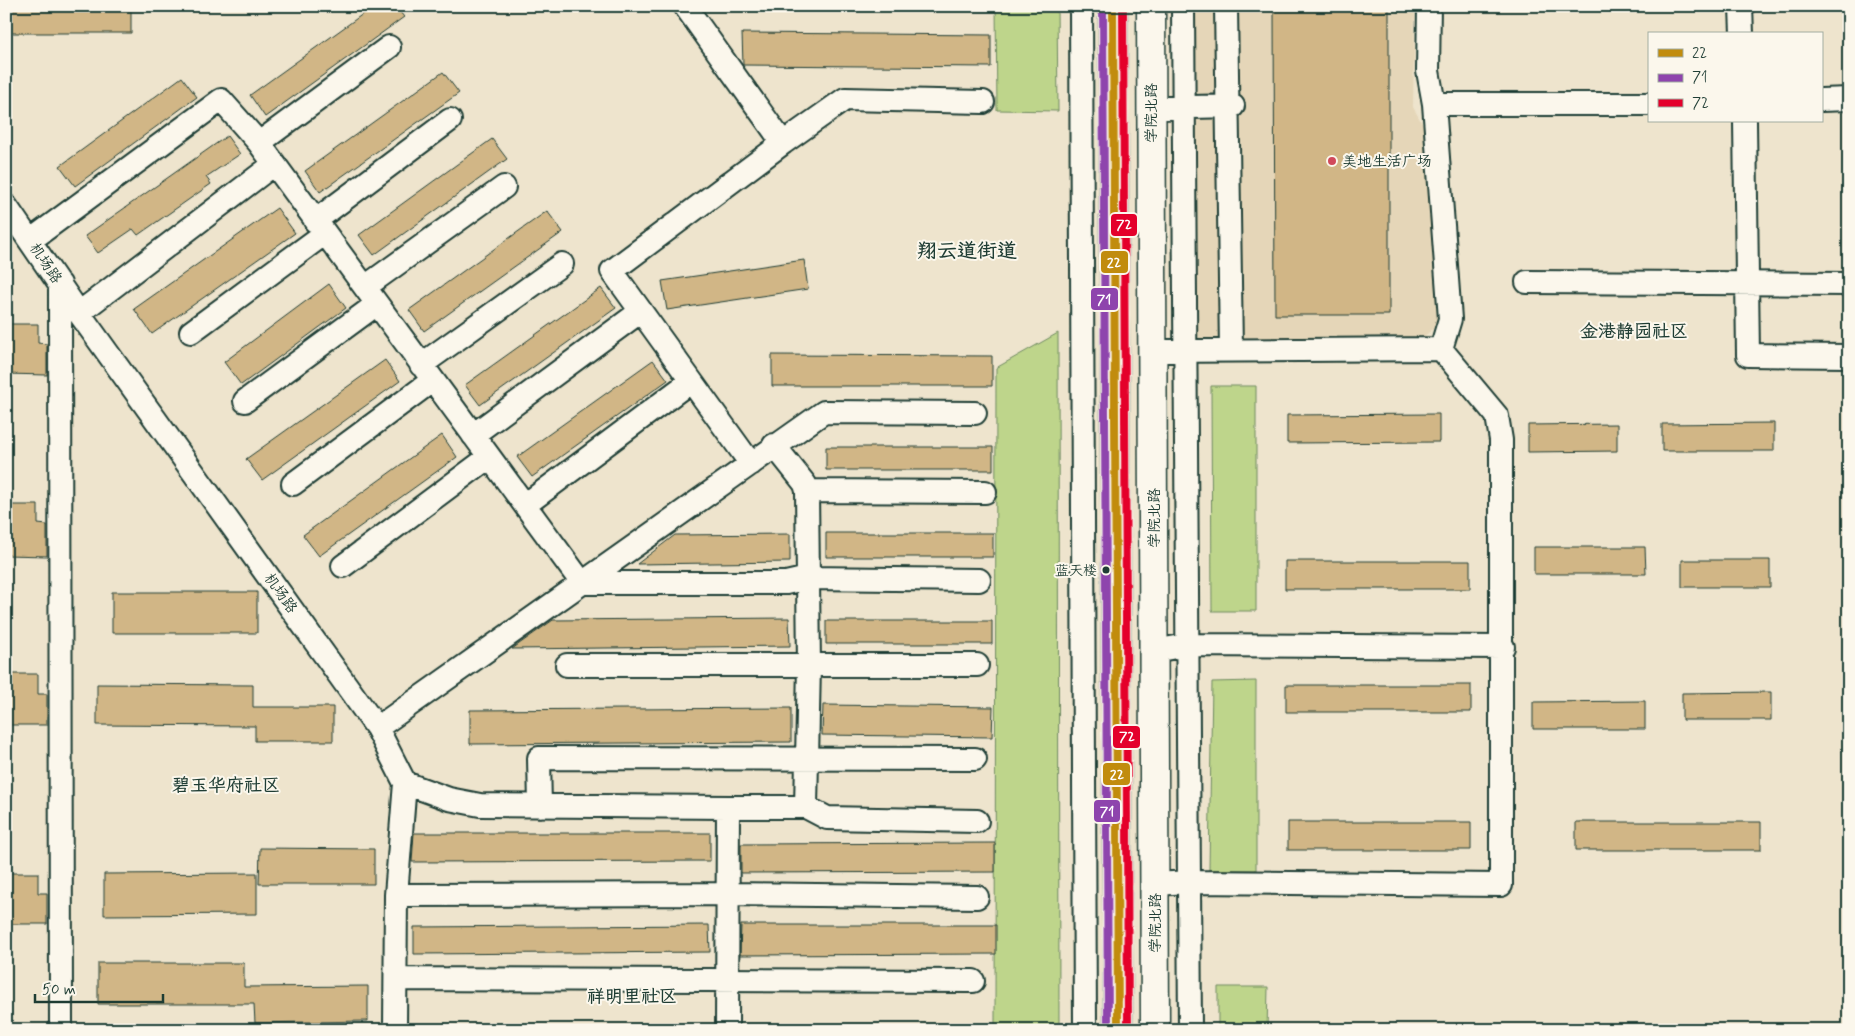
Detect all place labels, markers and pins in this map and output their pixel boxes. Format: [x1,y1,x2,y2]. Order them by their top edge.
place label: 美地生活广场 [1342,152,1432,172]
marker: 美地生活广场 [1326,155,1338,167]
place label: 蓝天楼 [1055,562,1097,580]
marker: 蓝天楼 [1101,565,1111,575]

